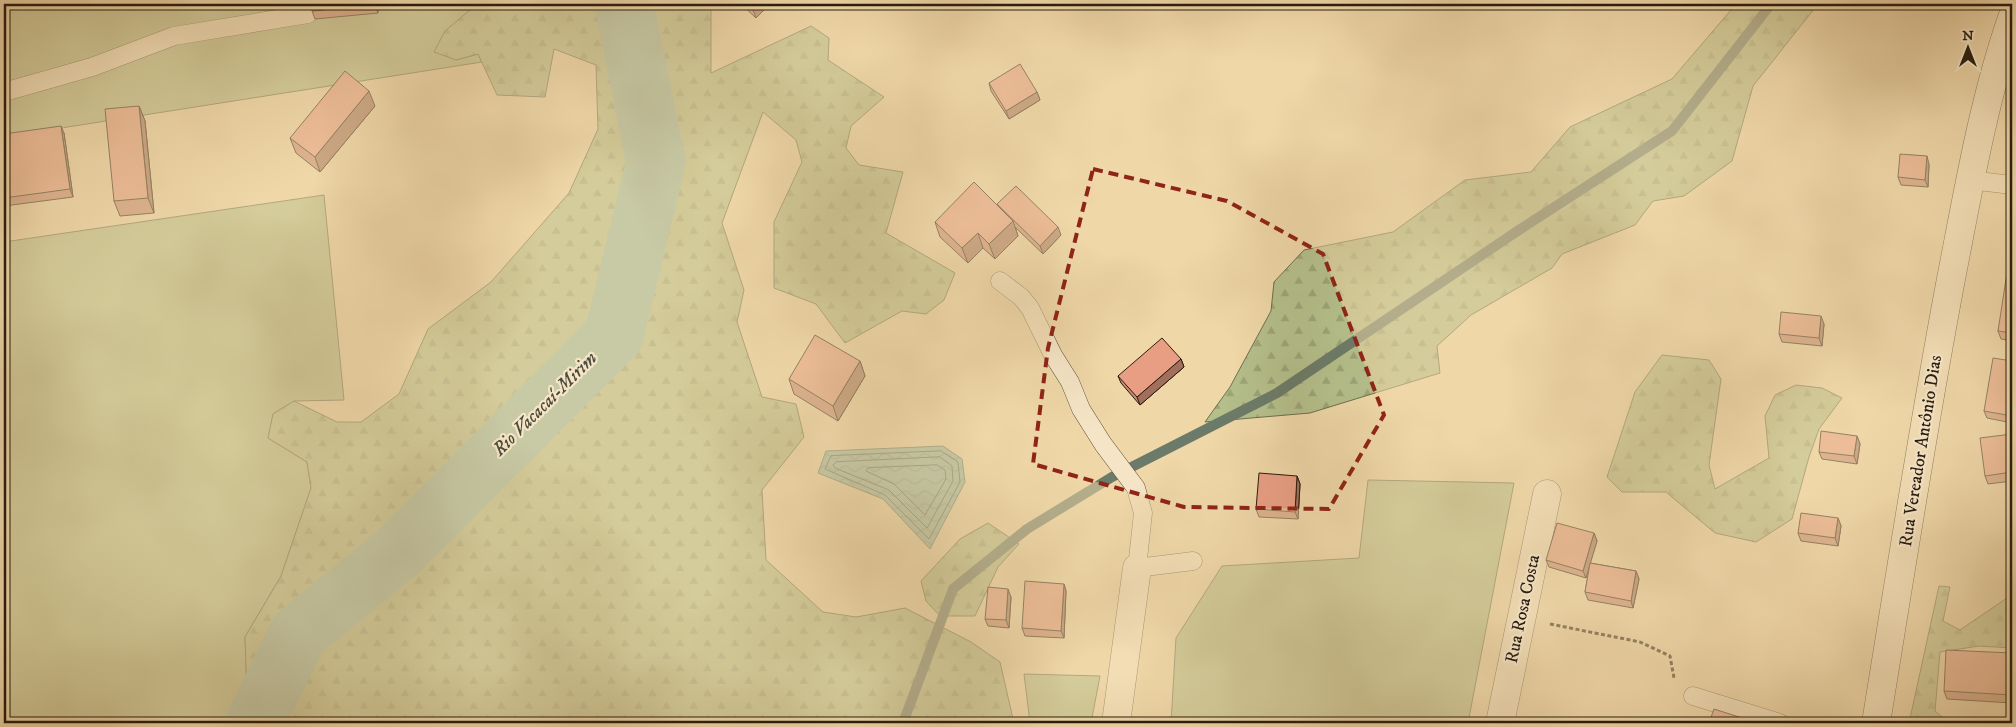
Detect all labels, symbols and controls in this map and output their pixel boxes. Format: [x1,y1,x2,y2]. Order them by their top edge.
north arrow [1944,22,1994,72]
text: N [1962,27,1974,45]
water label: Rio Vacacaí-Mirim [487,347,602,462]
street label: Rua Vereador Antônio Dias [1895,354,1947,548]
street label: Rua Rosa Costa [1501,552,1545,665]

